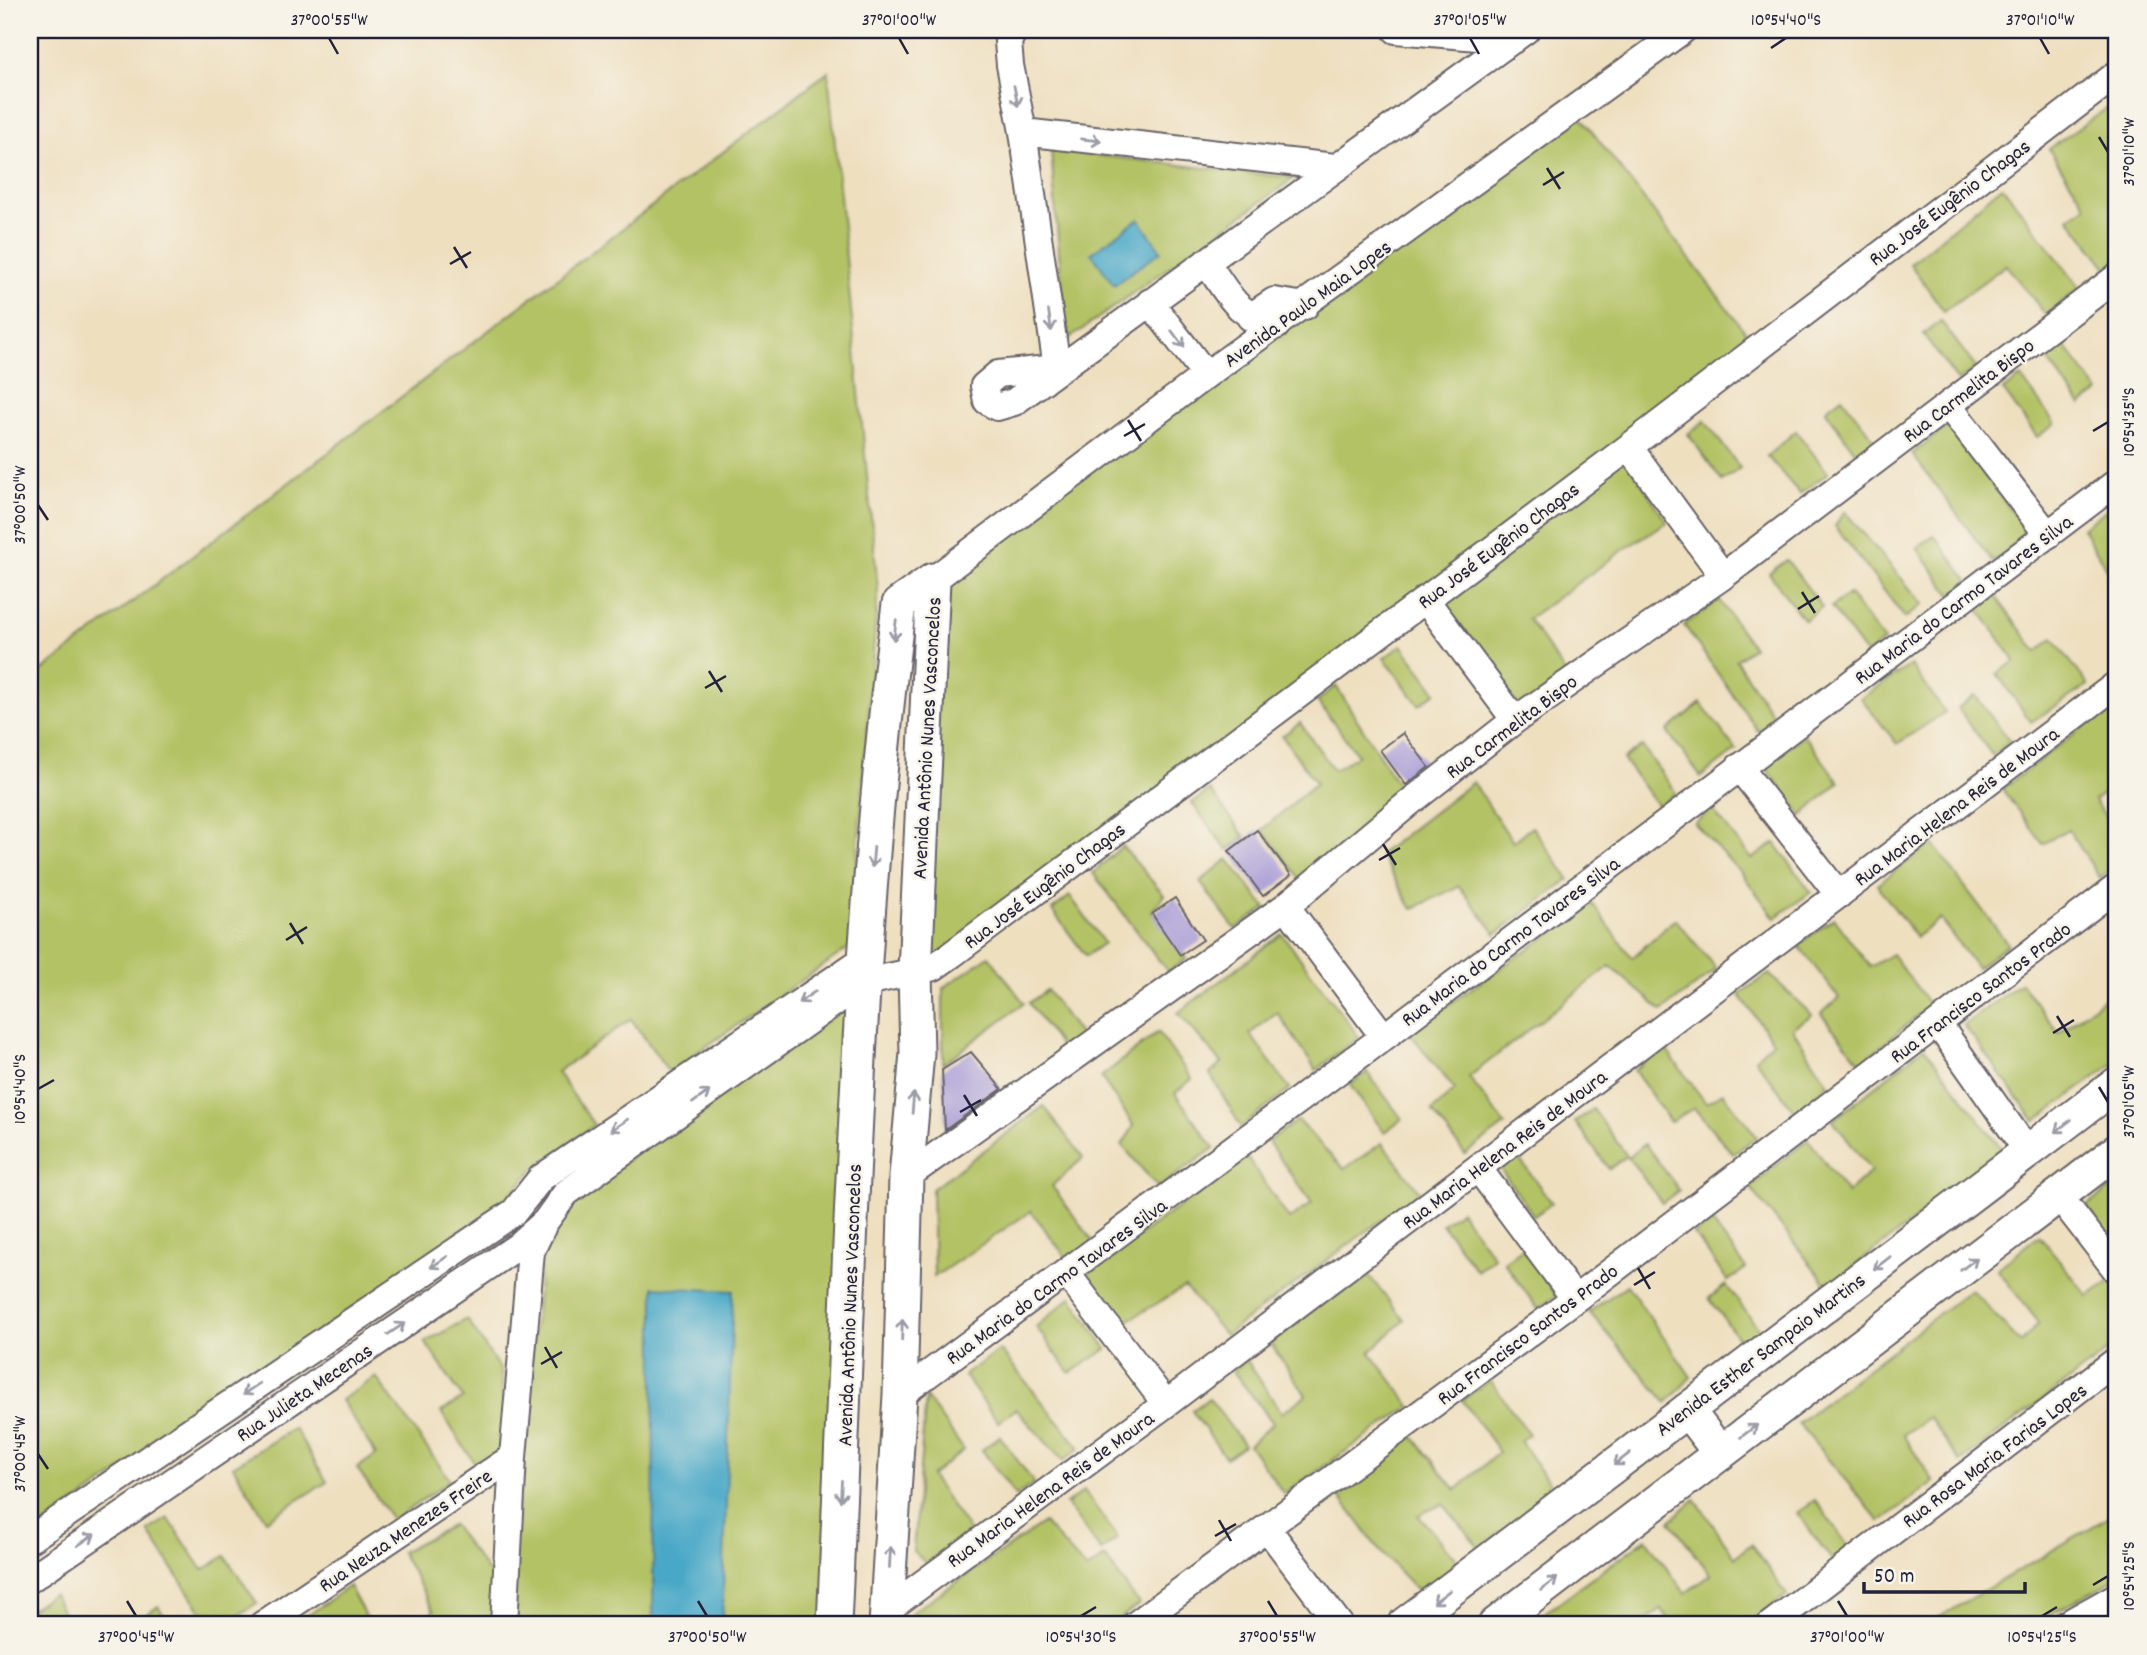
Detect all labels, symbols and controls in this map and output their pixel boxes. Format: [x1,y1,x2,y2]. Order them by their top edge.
text: 37°00'55"W [290,9,368,34]
text: 37°01'00"W [862,9,937,34]
text: 37°01'05"W [1434,9,1507,34]
text: 10°54'40"S [1751,9,1821,34]
text: 37°01'10"W [2006,9,2075,34]
one-way arrow [1009,84,1023,107]
text: 37°01'10"W [2118,117,2143,186]
street label: Rua José Eugênio Chagas [1864,133,2038,275]
one-way arrow [1079,134,1101,147]
street label: Avenida Paulo Maia Lopes [1218,234,1399,377]
one-way arrow [1044,309,1057,332]
one-way arrow [1171,329,1186,347]
street label: Rua Carmelita Bispo [1897,333,2042,452]
text: 10°54'35"S [2118,387,2143,457]
text: 37°00'50"W [9,465,34,544]
street label: Rua José Eugênio Chagas [1413,476,1587,618]
street label: Rua Maria do Carmo Tavares Silva [1849,508,2081,694]
street label: Avenida Antônio Nunes Vasconcelos [907,596,951,880]
one-way arrow [889,618,902,641]
street label: Rua Carmelita Bispo [1440,669,1585,788]
street label: Rua Maria Helena Reis de Moura [1849,720,2068,896]
street label: Rua José Eugênio Chagas [959,816,1133,958]
one-way arrow [866,845,879,867]
street label: Rua Maria do Carmo Tavares Silva [1396,850,1628,1036]
street label: Rua Francisco Santos Prado [1885,916,2079,1073]
one-way arrow [798,990,818,1004]
text: 10°54'40"S [9,1054,34,1124]
street label: Rua Maria Helena Reis de Moura [1397,1063,1616,1239]
text: 37°01'05"W [2118,1065,2143,1138]
one-way arrow [692,1090,711,1105]
one-way arrow [907,1092,920,1115]
one-way arrow [610,1118,629,1132]
one-way arrow [2054,1118,2073,1133]
street label: Avenida Antônio Nunes Vasconcelos [832,1163,872,1447]
street label: Rua Maria do Carmo Tavares Silva [941,1192,1176,1374]
one-way arrow [430,1255,450,1269]
one-way arrow [1873,1255,1891,1270]
one-way arrow [1960,1256,1978,1271]
street label: Rua Francisco Santos Prado [1432,1258,1626,1415]
street label: Avenida Esther Sampaio Martins [1650,1267,1873,1445]
one-way arrow [895,1319,908,1342]
one-way arrow [386,1322,405,1337]
street label: Rua Julieta Mecenas [231,1338,380,1451]
street label: Rua Rosa Maria Farias Lopes [1897,1378,2095,1537]
one-way arrow [242,1382,261,1397]
street label: Rua Maria Helena Reis de Moura [942,1405,1163,1577]
text: 37°00'45"W [9,1415,34,1492]
one-way arrow [1740,1424,1758,1439]
one-way arrow [1613,1452,1632,1466]
street label: Rua Neuza Menezes Freire [314,1463,500,1602]
one-way arrow [834,1480,847,1503]
one-way arrow [76,1533,95,1547]
text: 10°54'25"S [2118,1541,2143,1611]
one-way arrow [884,1546,897,1569]
scale bar [1864,1550,2024,1594]
text: 50 m [1874,1563,1914,1593]
one-way arrow [1539,1576,1558,1591]
one-way arrow [1432,1589,1451,1604]
text: 37°00'45"W [98,1626,175,1651]
text: 37°00'50"W [668,1626,747,1651]
text: 10°54'30"S [1045,1626,1117,1651]
text: 37°00'55"W [1238,1626,1316,1651]
text: 37°01'00"W [1810,1626,1885,1651]
text: 10°54'25"S [2007,1626,2077,1651]

